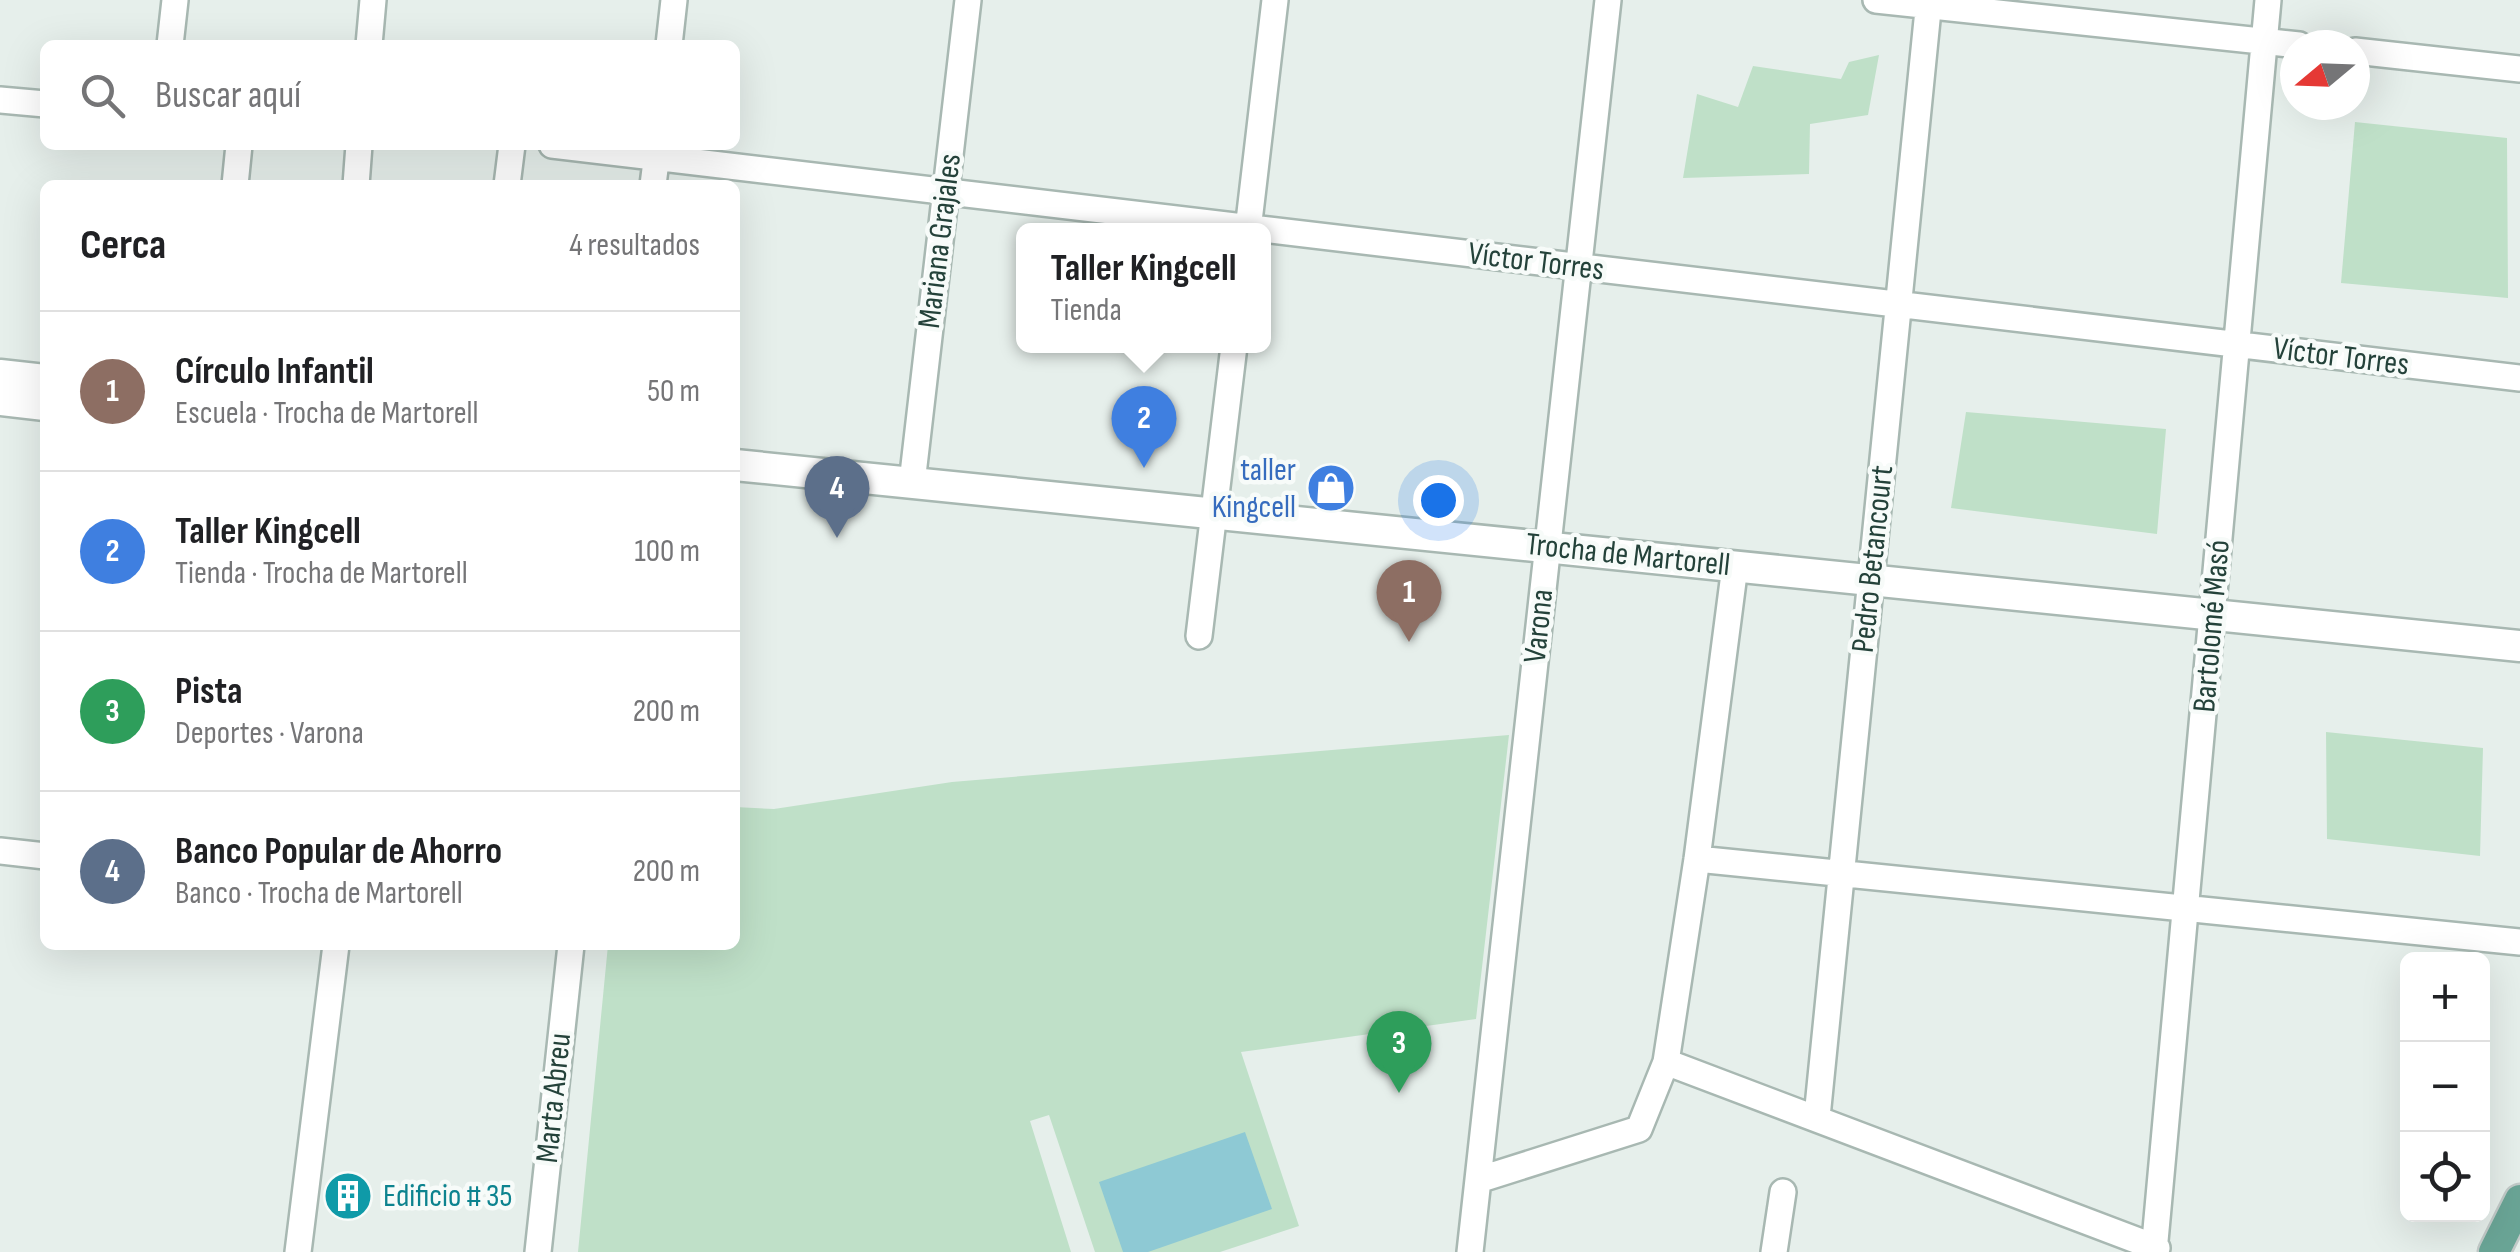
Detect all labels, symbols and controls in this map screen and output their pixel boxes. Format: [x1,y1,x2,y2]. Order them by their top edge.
north arrow [2280,30,2370,120]
search box [40,40,740,150]
icon: search [75,68,130,123]
text: Buscar aquí [155,73,301,118]
street label: Mariana Grajales [910,152,970,330]
text: Cerca [80,220,166,271]
popup [1016,223,1271,353]
text: 4 resultados [569,226,700,265]
street label: Víctor Torres [1466,234,1606,290]
text: Taller Kingcell [1051,246,1236,291]
text: Tienda [1051,291,1122,330]
street label: Víctor Torres [2271,329,2411,385]
text: Círculo Infantil [175,349,374,394]
text: 1 [106,372,119,411]
text: 50 m [647,372,700,411]
pin: 2 [1112,386,1176,468]
text: Escuela · Trocha de Martorell [175,394,478,433]
place label: taller Kingcell [1212,451,1296,527]
pin: 4 [804,456,870,538]
shop icon: taller Kingcell [1305,462,1357,514]
street label: Pedro Betancourt [1844,463,1902,655]
your location [1413,475,1464,526]
text: Taller Kingcell [175,509,361,554]
street label: Trocha de Martorell [1524,525,1732,585]
text: 2 [105,532,120,571]
text: 100 m [635,532,700,571]
street label: Bartolomé Masó [2185,538,2239,714]
text: Tienda · Trocha de Martorell [175,554,468,593]
pin: 1 [1376,560,1442,642]
street label: Varona [1516,587,1562,665]
text: Pista [175,669,243,714]
text: 3 [105,692,120,731]
text: 200 m [633,692,700,731]
text: Deportes · Varona [175,714,364,753]
text: Banco Popular de Ahorro [175,829,502,874]
text: 4 [105,852,120,891]
text: 200 m [633,852,700,891]
text: Banco · Trocha de Martorell [175,874,463,913]
map controls [2400,952,2490,1222]
button: + [2400,952,2490,1042]
pin: 3 [1366,1010,1432,1093]
street label: Marta Abreu [528,1031,580,1165]
button: − [2400,1042,2490,1132]
button: locate [2400,1132,2490,1222]
building icon: Edificio # 35 [322,1170,374,1222]
place label: Edificio # 35 [383,1177,512,1216]

